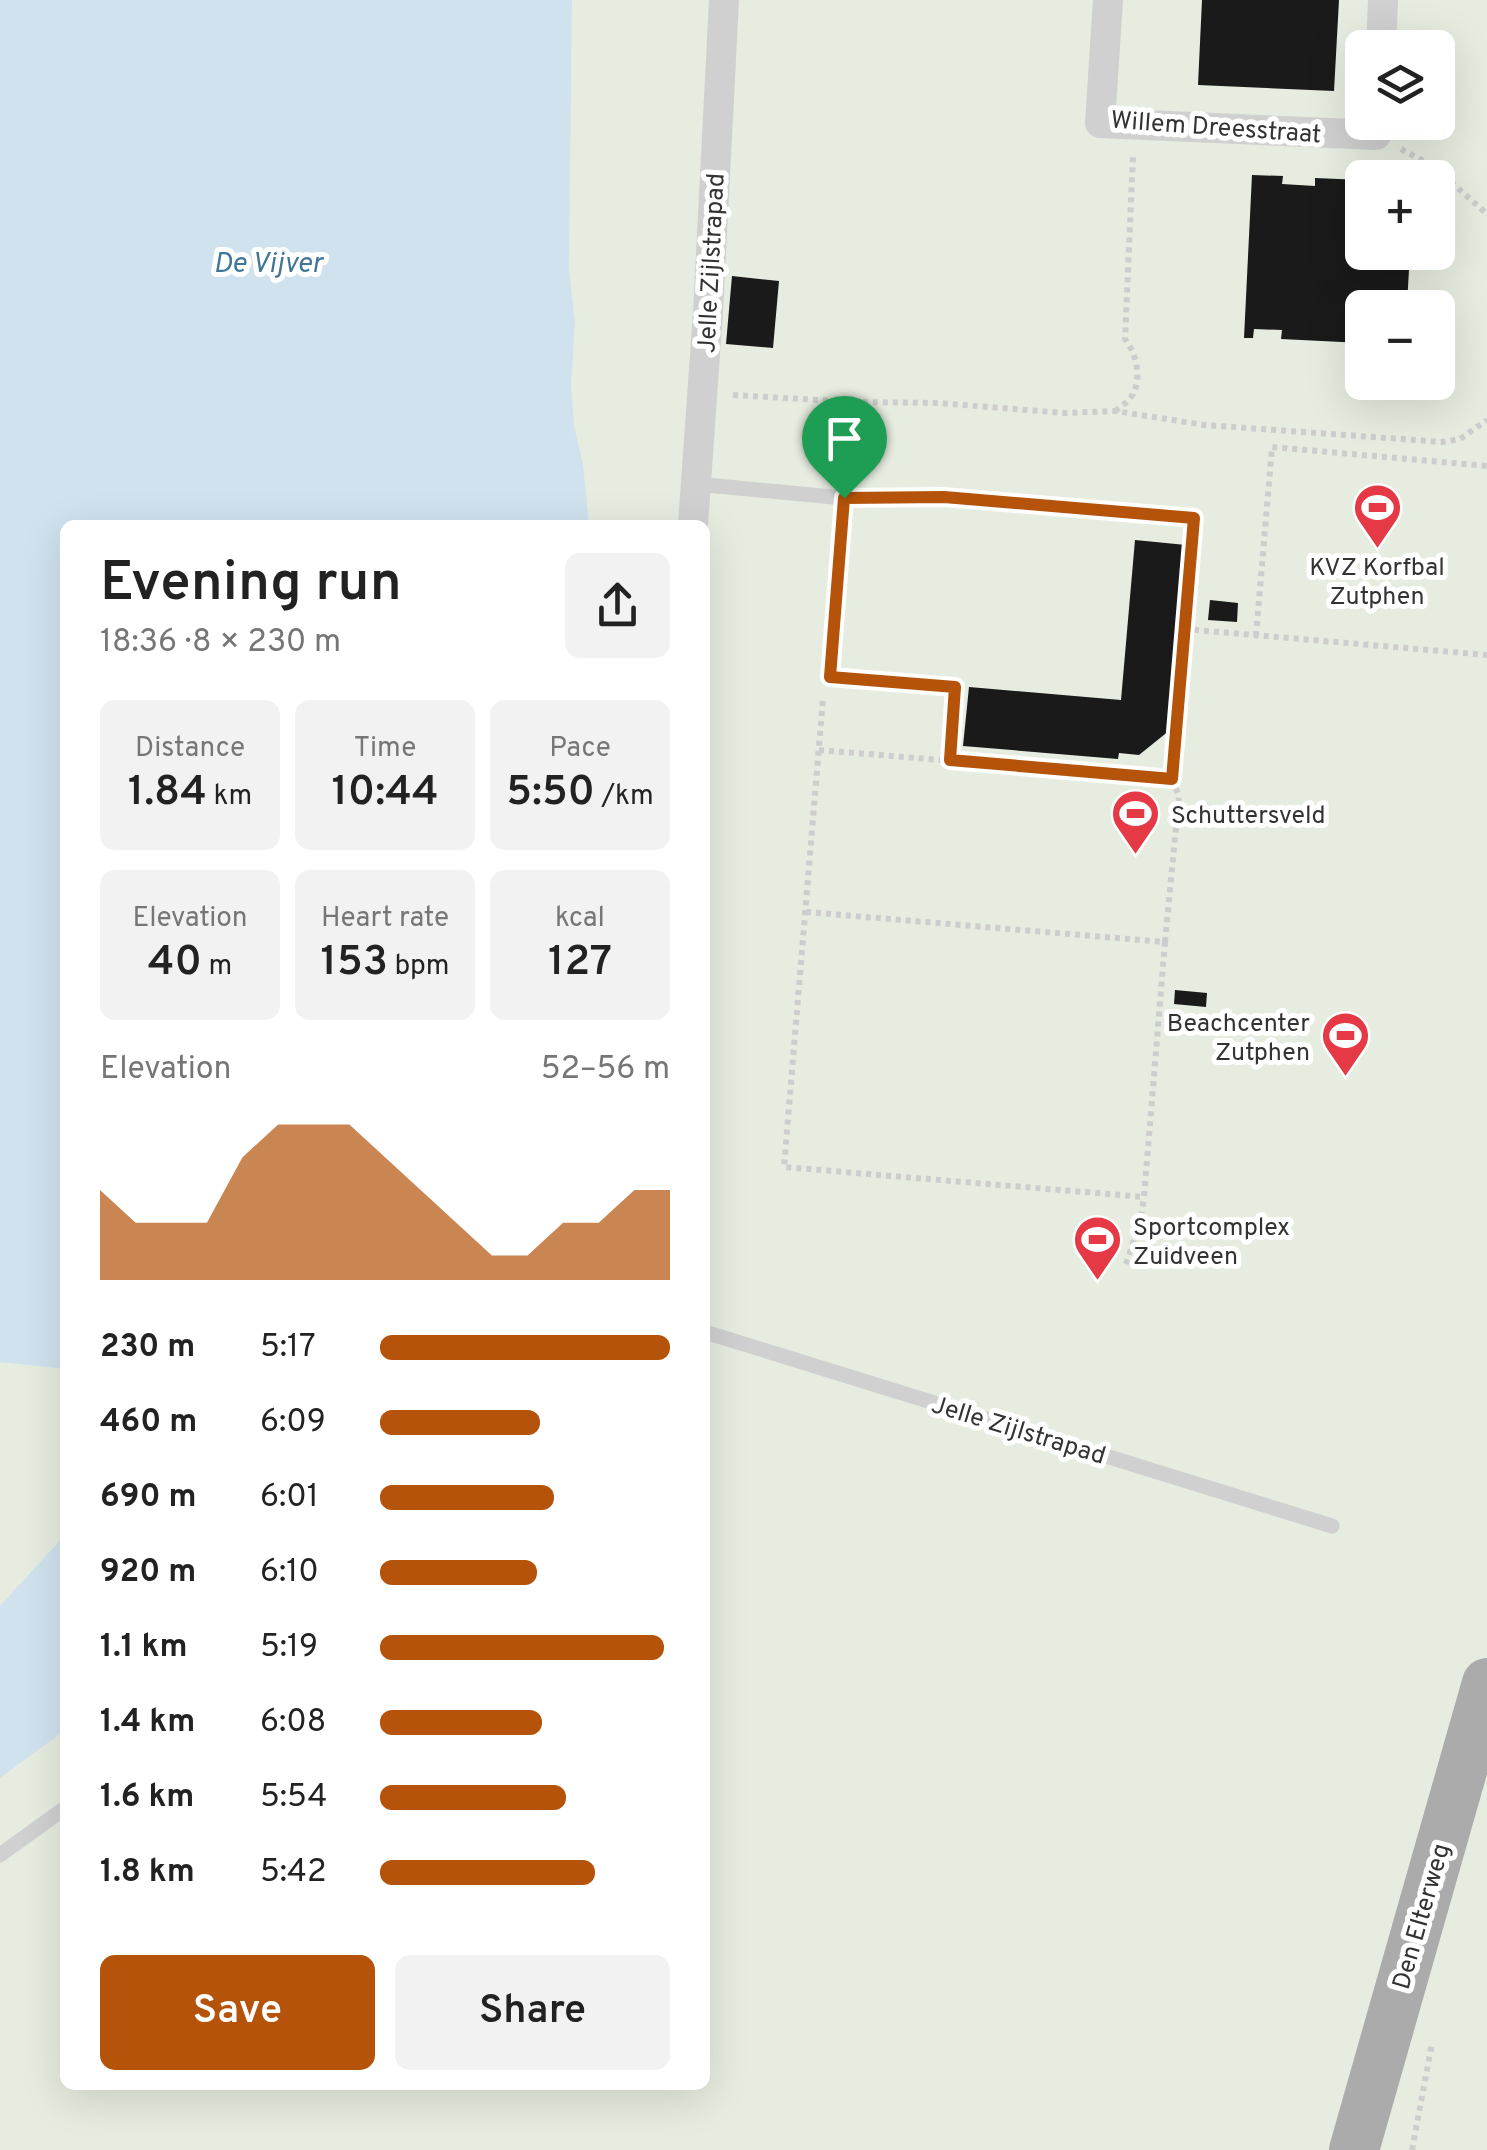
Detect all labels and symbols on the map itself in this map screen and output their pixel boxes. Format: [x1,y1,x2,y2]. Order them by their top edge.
street label: Willem Dreesstraat [1109,106,1322,152]
street label: Jelle Zijlstrapad [692,172,734,354]
water label: De Vijver [213,247,325,283]
pin [802,396,887,499]
sports icon: KVZ Korfbal Zutphen [1351,482,1403,550]
place label: KVZ Korfbal Zutphen [1309,553,1445,614]
sports icon: Schuttersveld [1110,788,1162,856]
place label: Schuttersveld [1171,801,1326,833]
place label: Beachcenter Zutphen [1167,1009,1310,1070]
sports icon: Beachcenter Zutphen [1319,1010,1371,1078]
place label: Sportcomplex Zuidveen [1133,1213,1290,1274]
sports icon: Sportcomplex Zuidveen [1072,1214,1124,1282]
street label: Jelle Zijlstrapad [927,1390,1109,1474]
street label: Den Elterweg [1387,1840,1459,1993]

